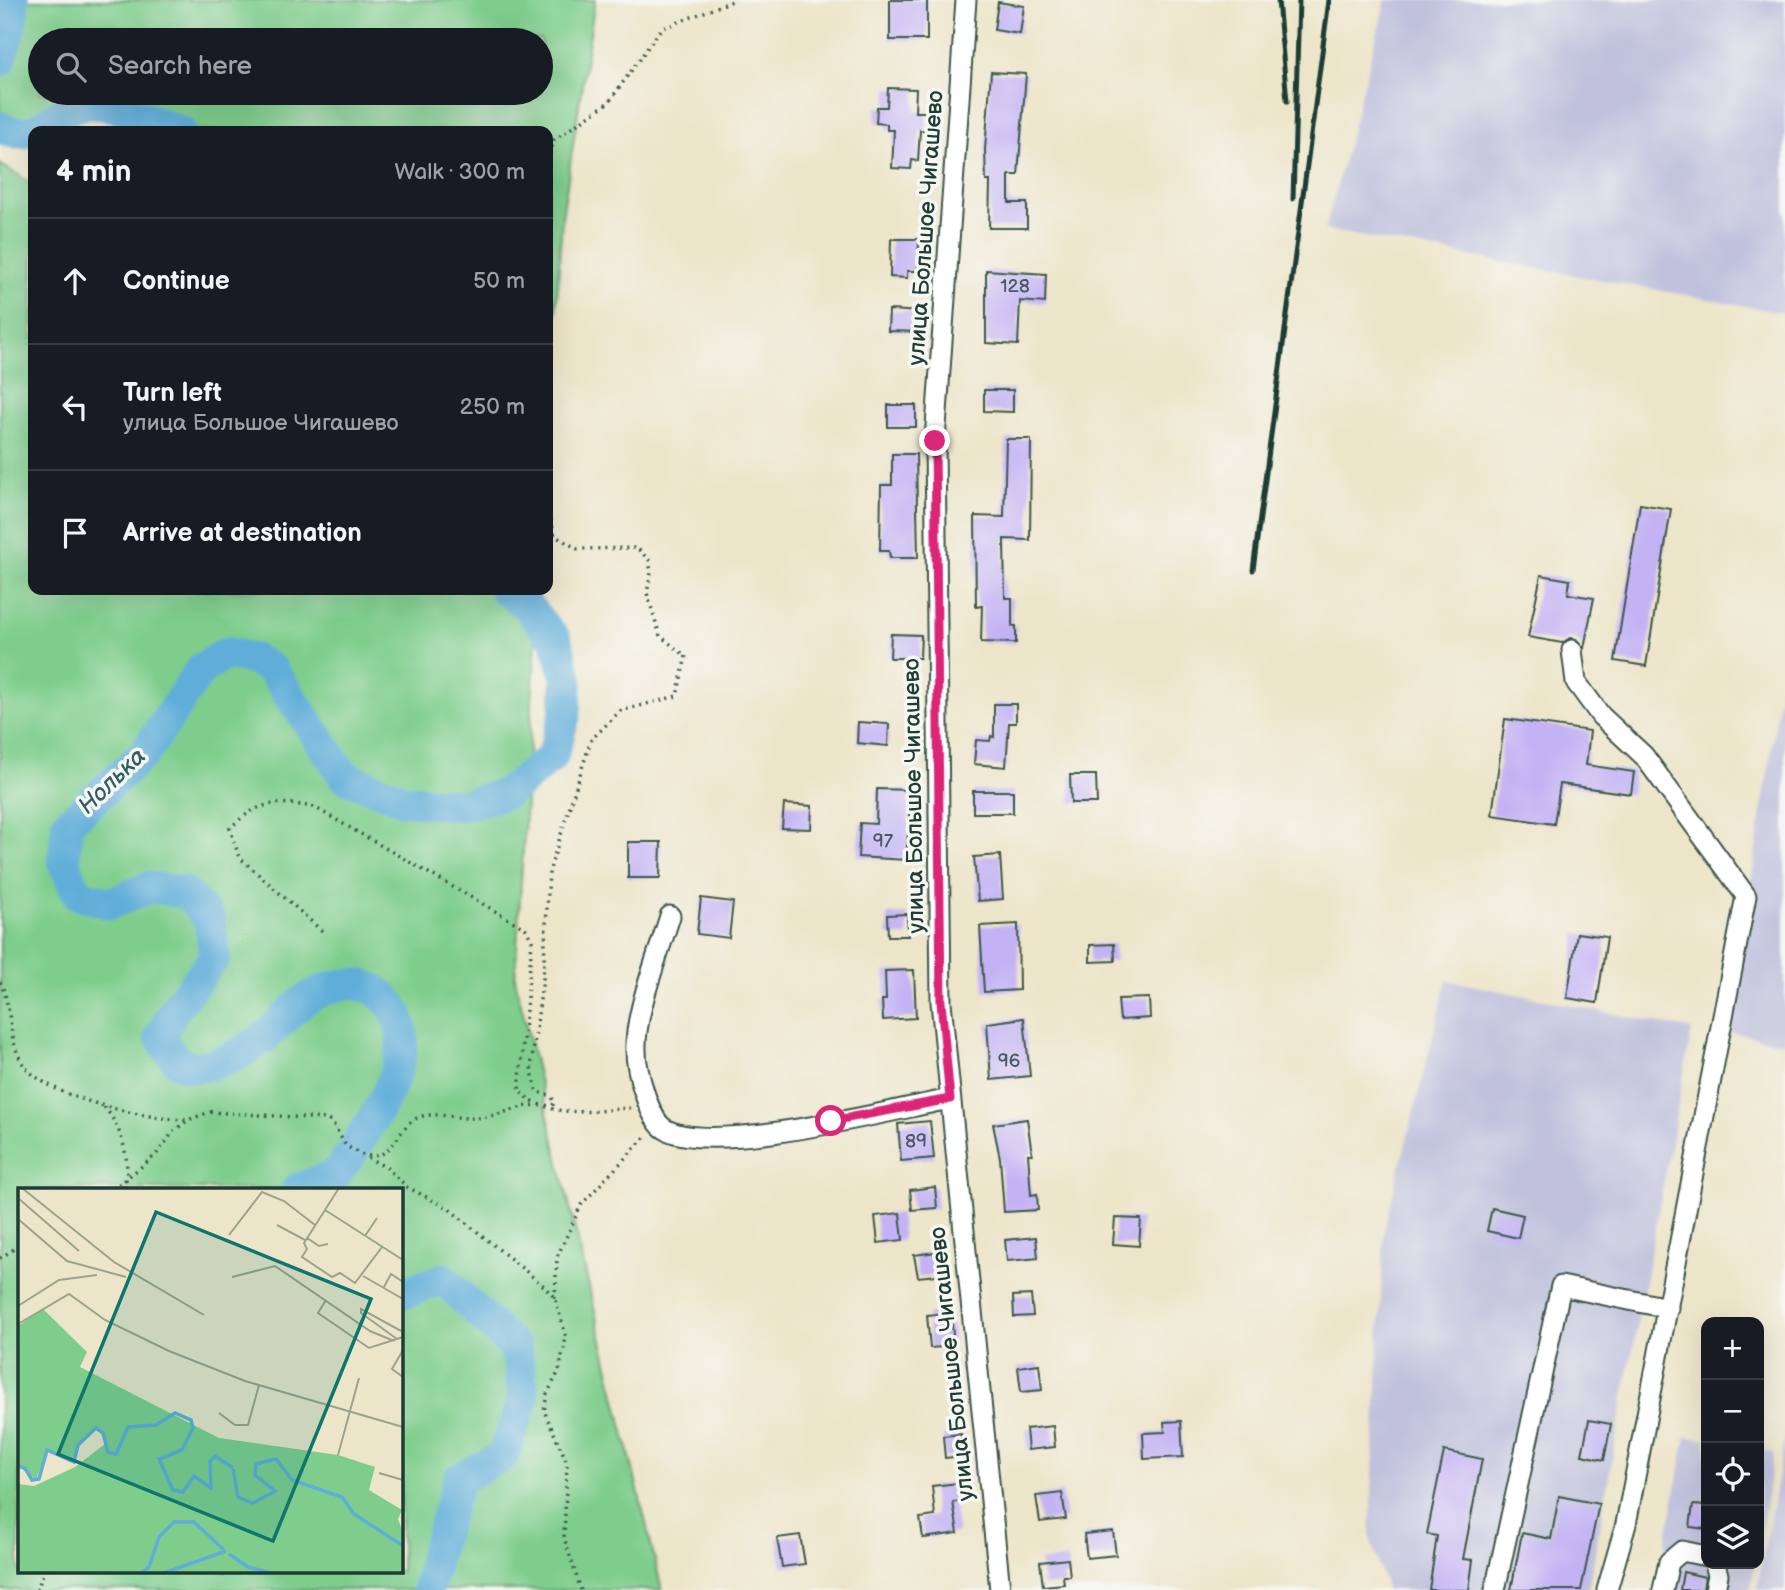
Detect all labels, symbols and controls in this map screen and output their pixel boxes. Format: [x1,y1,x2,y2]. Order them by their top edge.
search box [28,28,553,105]
icon: search [52,48,90,86]
text: Search here [108,51,252,82]
street label: улица Большое Чигашево [902,90,950,366]
text: 4 min [56,154,131,190]
text: Walk · 300 m [394,158,525,186]
icon: ahead [56,262,94,300]
text: Continue [123,266,230,297]
text: 50 m [473,267,525,295]
house number: 128 [1000,275,1030,298]
text: Turn left [123,378,222,409]
icon: left [56,388,94,426]
text: 250 m [459,393,525,421]
text: улица Большое Чигашево [123,409,399,437]
route end [919,425,950,456]
icon: arrive [56,514,94,552]
text: Arrive at destination [123,518,362,549]
street label: улица Большое Чигашево [898,658,930,934]
water label: Нолька [72,742,152,820]
house number: 97 [873,830,894,853]
house number: 96 [998,1050,1020,1073]
route start [815,1105,846,1136]
house number: 89 [905,1130,927,1153]
inset map [18,1188,402,1572]
street label: улица Большое Чигашево [924,1226,980,1502]
map controls [1701,1317,1764,1569]
button: + [1701,1317,1764,1380]
button: − [1701,1380,1764,1443]
button: locate [1701,1443,1764,1506]
button: layers [1701,1506,1764,1569]

